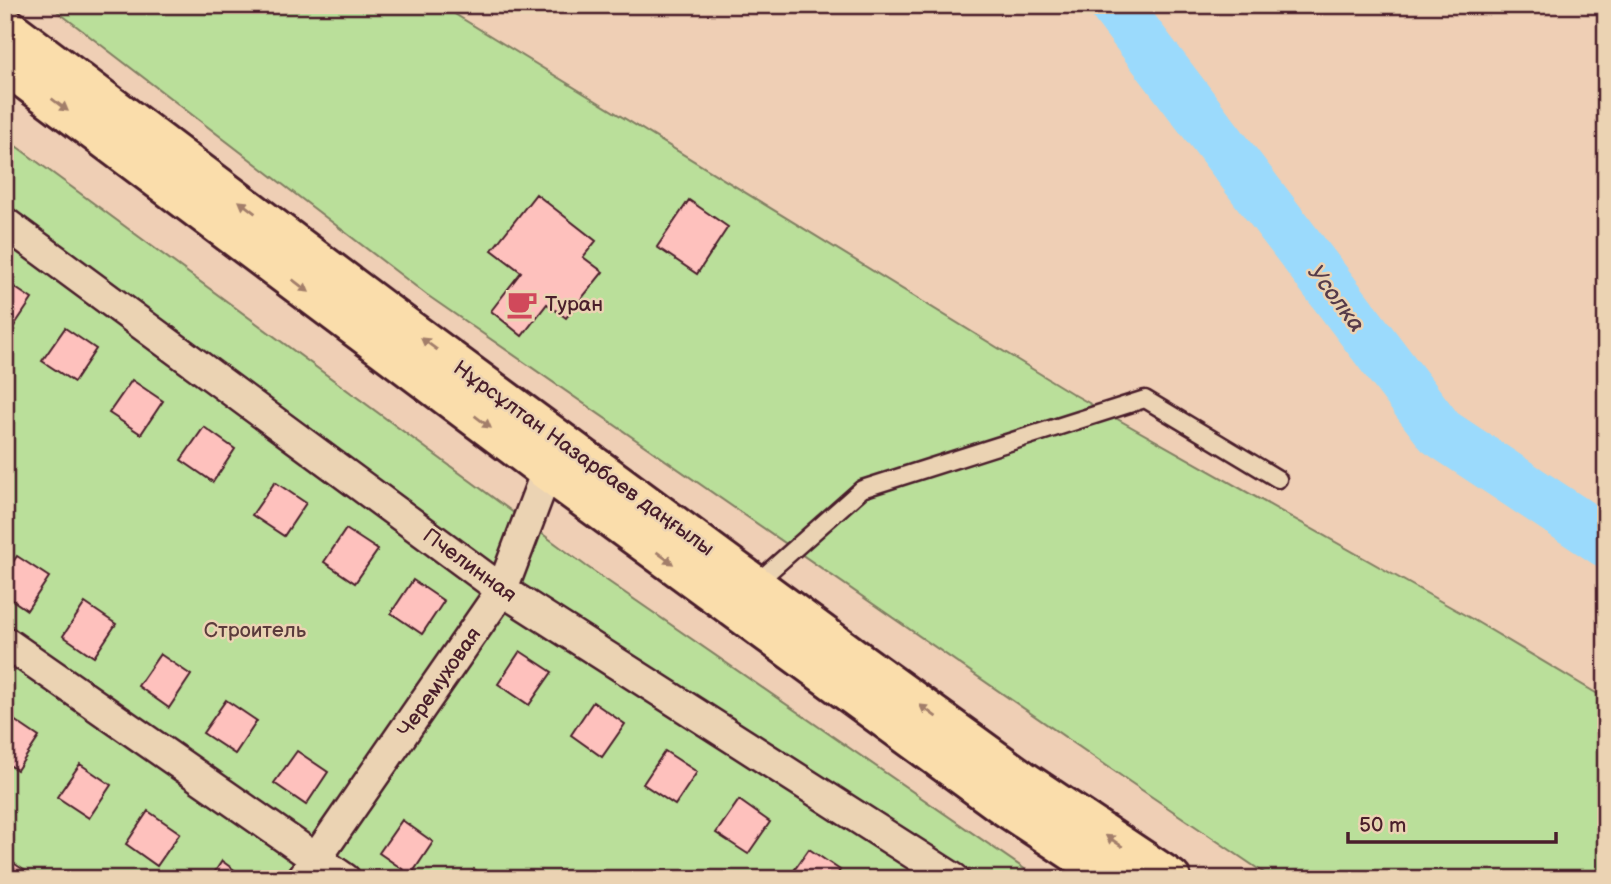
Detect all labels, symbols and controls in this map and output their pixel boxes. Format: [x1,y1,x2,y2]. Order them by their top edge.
one-way arrow [51,98,69,112]
one-way arrow [238,200,256,215]
water label: Усолка [1302,259,1371,338]
one-way arrow [291,278,309,293]
cafe icon: Туран [505,287,539,321]
place label: Туран [545,292,603,317]
one-way arrow [420,337,438,351]
street label: Нұрсұлтан Назарбаев даңғылы [448,355,719,561]
one-way arrow [473,415,491,430]
street label: Пчелинная [418,523,521,608]
one-way arrow [656,550,674,565]
park label: Строитель [204,618,307,643]
street label: Черемуховая [392,623,486,742]
one-way arrow [918,704,937,718]
scale bar [1348,800,1557,844]
text: 50 m [1359,813,1406,838]
one-way arrow [1105,834,1123,848]

